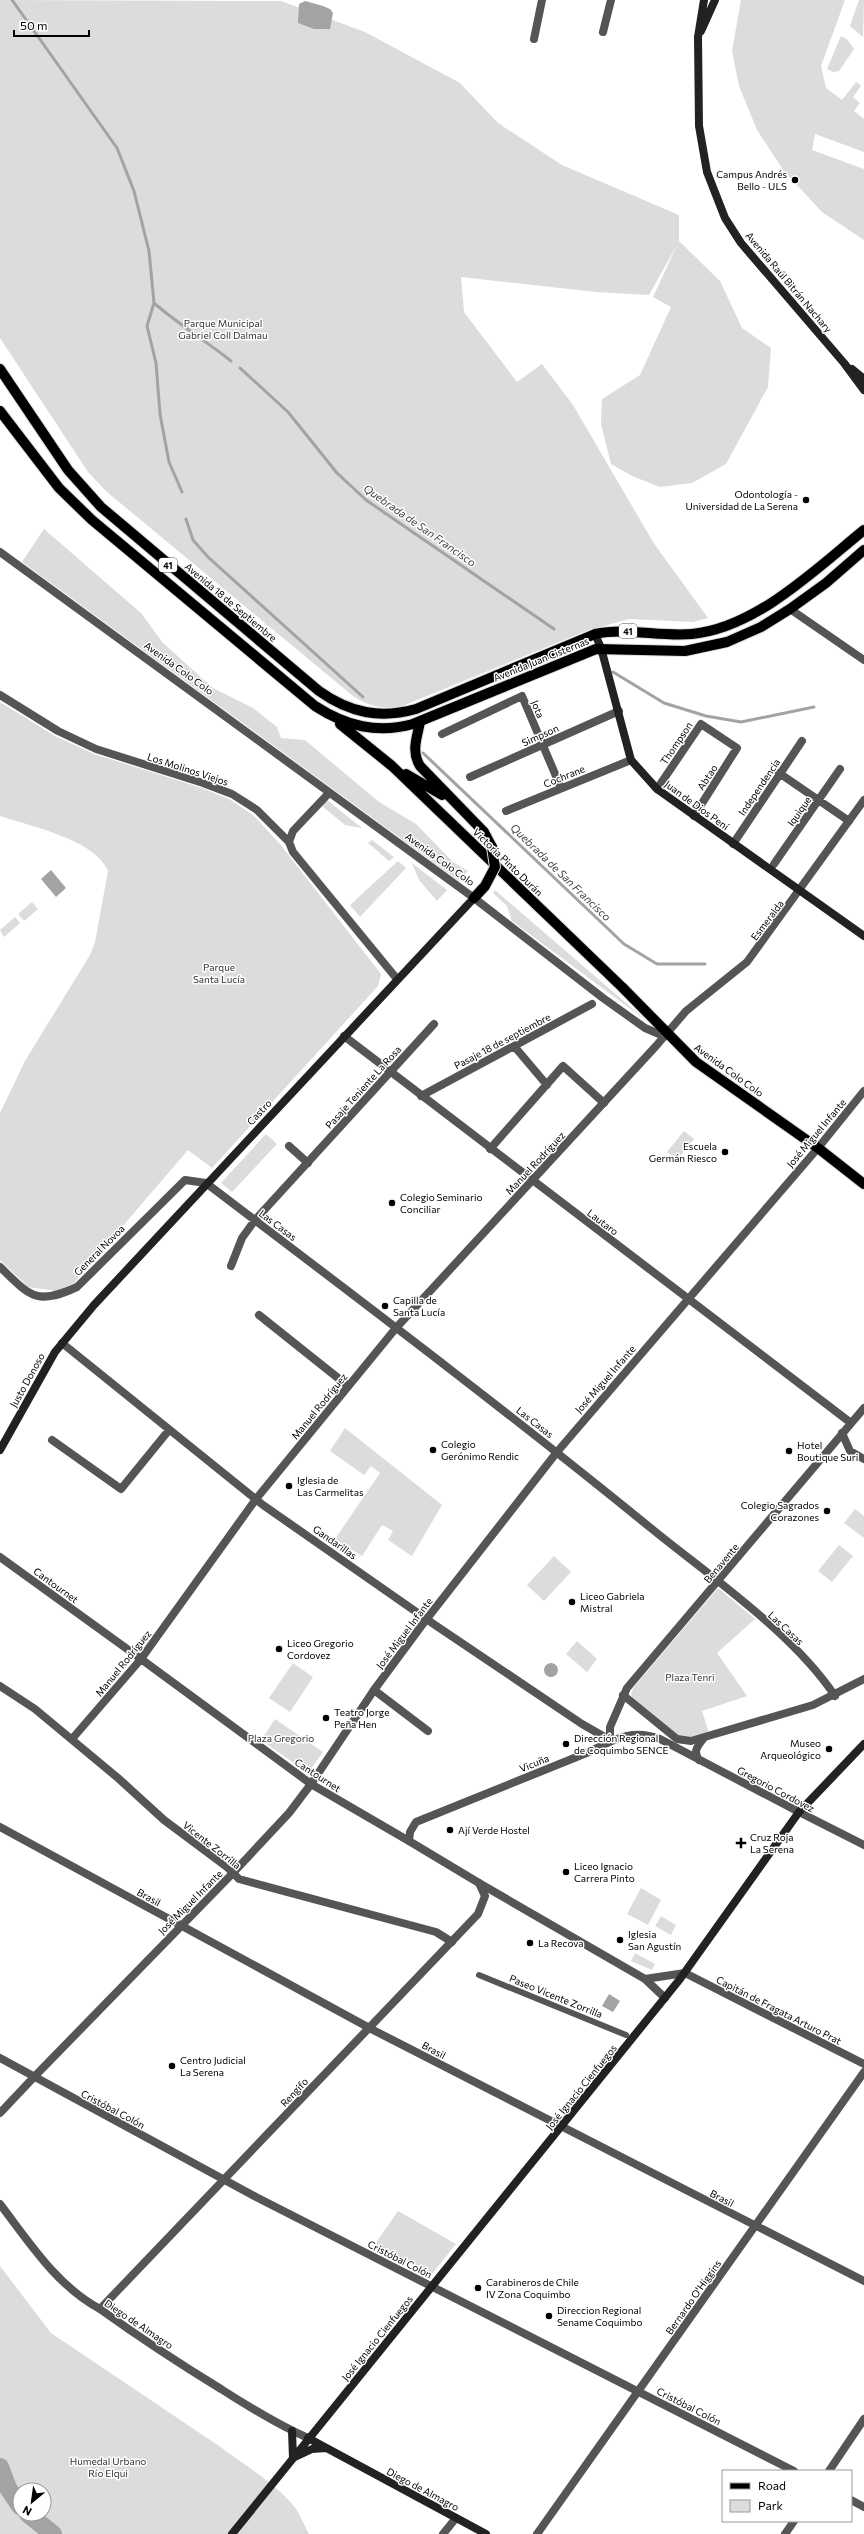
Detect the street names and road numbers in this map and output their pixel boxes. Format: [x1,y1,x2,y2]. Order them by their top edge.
street label: Avenida Raúl Bitrán Nachary [743,229,835,335]
road number: 41 [159,558,177,572]
street label: Avenida 18 de Septiembre [183,560,279,644]
road number: 41 [619,624,637,638]
street label: Avenida Juan Cisternas [491,634,591,684]
street label: Avenida Colo Colo [142,639,216,697]
street label: Jota [529,698,547,720]
street label: Thompson [657,719,695,767]
street label: Simpson [520,722,560,748]
street label: Los Molinos Viejos [146,750,230,788]
street label: Independencia [736,756,782,818]
street label: Cochrane [542,762,586,790]
street label: Abtao [694,762,720,792]
street label: Juan de Dios Pení [663,778,732,833]
street label: Iquique [784,794,814,828]
street label: Victoria Pinto Durán [471,826,545,898]
street label: Avenida Colo Colo [403,830,477,888]
street label: Esmeralda [748,898,786,942]
street label: Pasaje 18 de septiembre [452,1010,552,1072]
street label: Avenida Colo Colo [692,1041,766,1099]
street label: Pasaje Teniente La Rosa [323,1043,403,1131]
street label: José Miguel Infante [784,1096,848,1170]
street label: Castro [244,1097,274,1127]
street label: Manuel Rodríguez [503,1129,567,1197]
street label: Lautaro [585,1206,621,1238]
street label: Las Casas [257,1207,299,1243]
street label: General Novoa [71,1222,127,1278]
street label: José Miguel Infante [572,1343,638,1415]
street label: Justo Donoso [7,1351,47,1409]
street label: Manuel Rodríguez [289,1370,349,1442]
street label: Las Casas [514,1404,556,1440]
street label: Gandarillas [311,1523,360,1562]
street label: Benavente [701,1541,741,1585]
street label: Cantournet [31,1565,81,1605]
street label: José Miguel Infante [373,1595,435,1671]
street label: Las Casas [766,1609,806,1648]
street label: Manuel Rodríguez [93,1627,153,1699]
street label: Vicuña [517,1752,551,1774]
street label: Cantournet [293,1756,343,1794]
street label: Gregorio Cordovez [735,1764,817,1814]
street label: Vicente Zorrilla [181,1819,243,1871]
street label: José Miguel Infante [155,1867,225,1937]
street label: Brasil [135,1886,163,1908]
street label: Paseo Vicente Zorrilla [508,1972,604,2020]
street label: Capitán de Fragata Arturo Prat [714,1973,844,2047]
street label: Brasil [420,2039,448,2061]
street label: José Ignacio Cienfuegos [543,2042,619,2132]
street label: Rengifo [278,2075,310,2109]
street label: Cristóbal Colón [79,2087,147,2131]
street label: Brasil [708,2187,736,2209]
street label: Cristóbal Colón [366,2238,434,2280]
street label: Bernardo O'Higgins [663,2257,723,2337]
street label: José Ignacio Cienfuegos [339,2293,415,2383]
street label: Diego de Almagro [102,2297,176,2351]
street label: Cristóbal Colón [655,2385,723,2427]
street label: Diego de Almagro [385,2465,461,2513]

